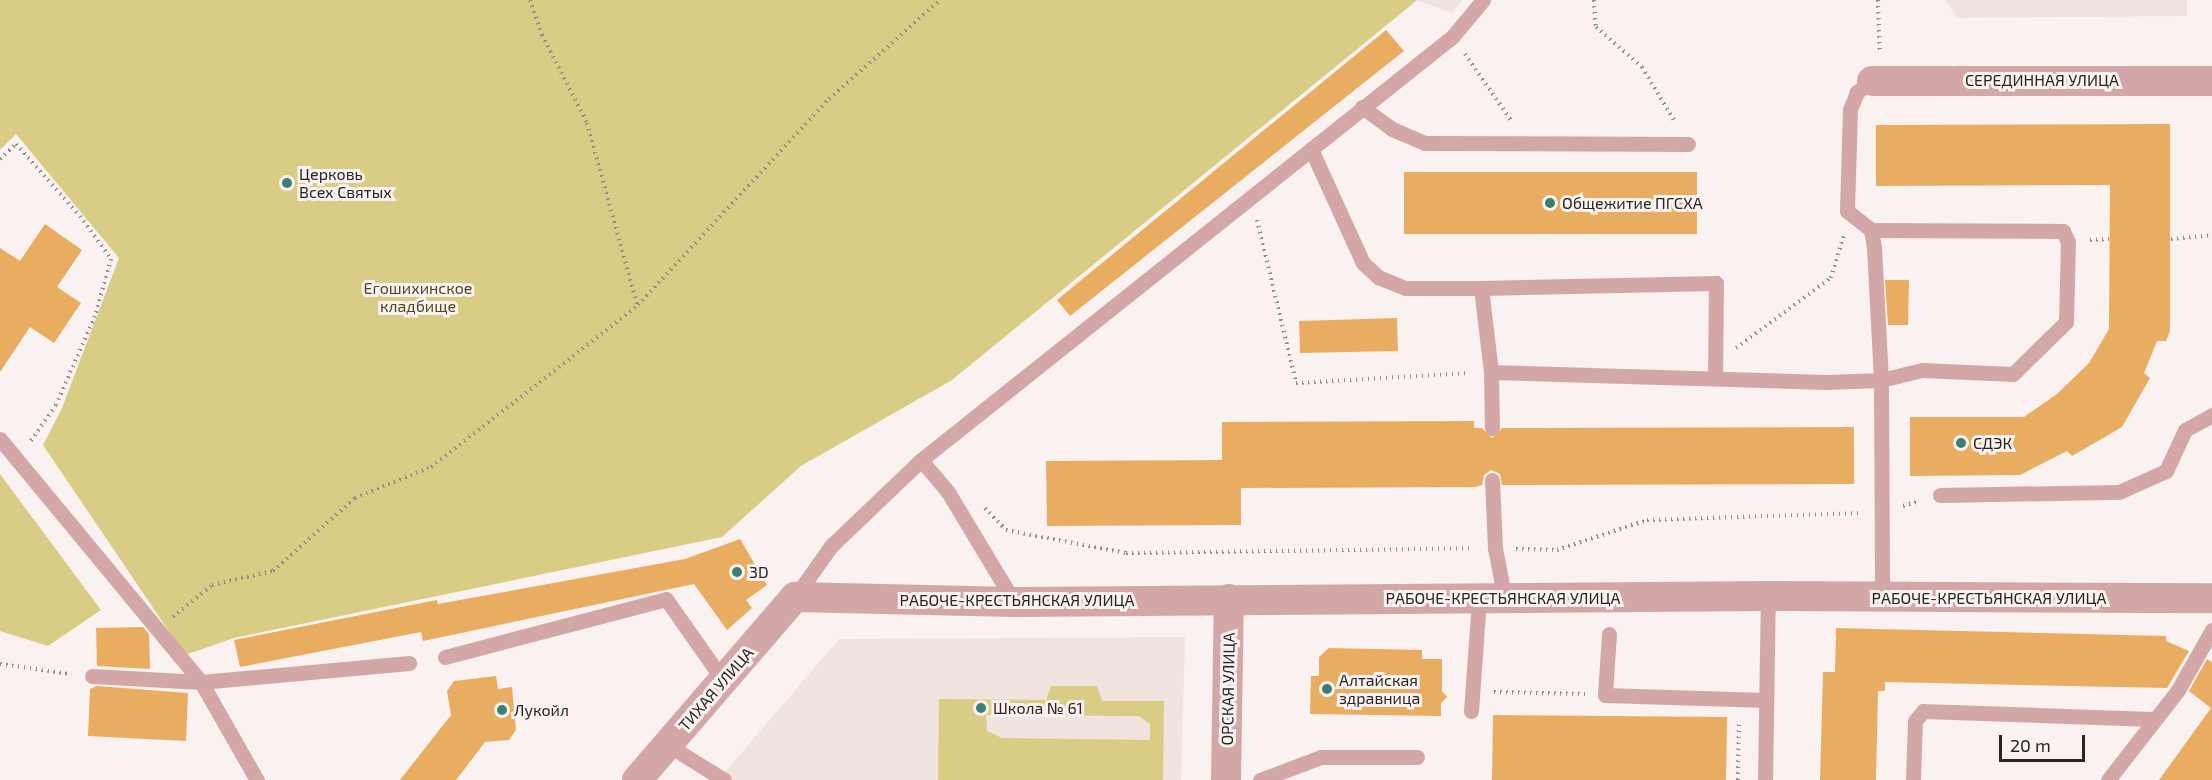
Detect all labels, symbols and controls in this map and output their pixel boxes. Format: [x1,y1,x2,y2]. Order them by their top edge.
street label: СЕРЕДИННАЯ УЛИЦА [1965,70,2119,90]
place label: Церковь Всех Святых [299,164,392,202]
marker: Церковь Всех Святых [280,176,294,190]
place label: Общежитие ПГСХА [1562,193,1703,213]
marker: Общежитие ПГСХА [1543,196,1557,210]
park label: Егошихинское кладбище [364,278,472,316]
place label: СДЭК [1973,433,2012,453]
marker: СДЭК [1954,436,1968,450]
place label: 3D [749,562,769,582]
marker: 3D [730,565,744,579]
street label: РАБОЧЕ-КРЕСТЬЯНСКАЯ УЛИЦА [1386,588,1620,608]
street label: РАБОЧЕ-КРЕСТЬЯНСКАЯ УЛИЦА [1872,588,2106,608]
street label: РАБОЧЕ-КРЕСТЬЯНСКАЯ УЛИЦА [900,590,1134,610]
street label: ОРСКАЯ УЛИЦА [1217,632,1239,746]
street label: ТИХАЯ УЛИЦА [675,643,757,735]
place label: Алтайская здравница [1339,670,1420,708]
marker: Алтайская здравница [1320,682,1334,696]
place label: Школа № 61 [993,698,1083,718]
place label: Лукойл [514,700,569,720]
marker: Школа № 61 [974,701,988,715]
marker: Лукойл [495,703,509,717]
scale bar [2002,723,2088,761]
text: 20 m [2010,734,2051,756]

